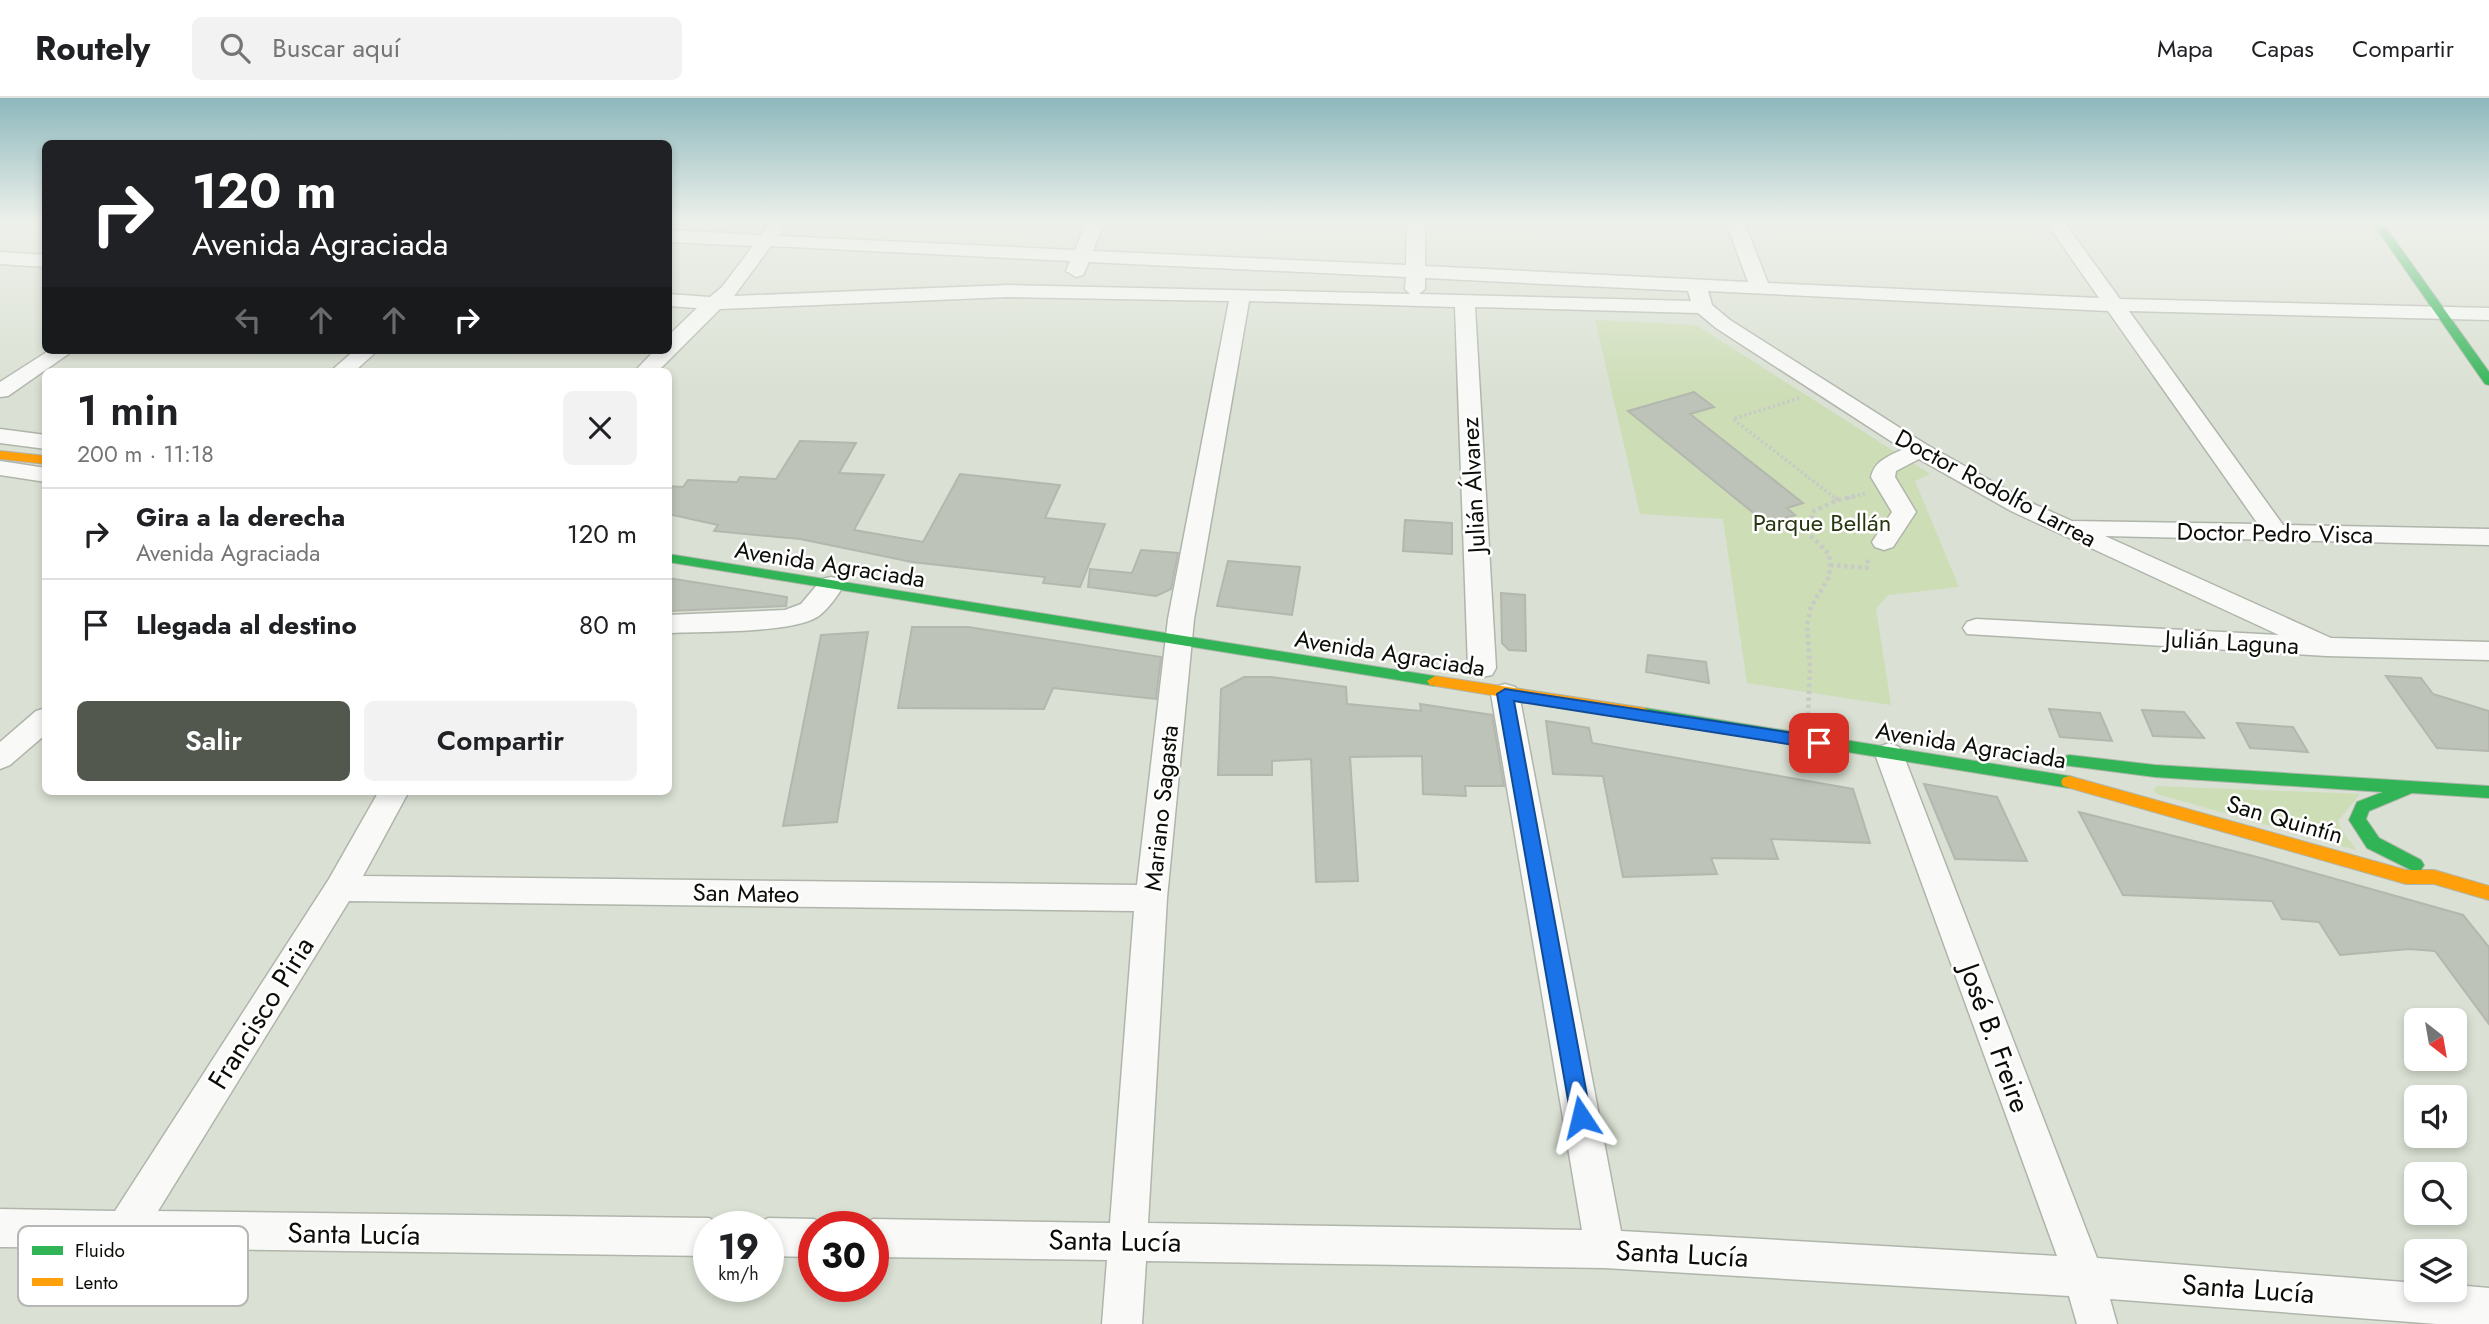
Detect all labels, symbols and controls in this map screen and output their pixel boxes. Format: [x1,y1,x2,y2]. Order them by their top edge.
search box [192,17,682,80]
text: Routely [35,25,150,72]
icon: search [216,29,254,67]
text: Buscar aquí [272,29,400,67]
text: Mapa [2157,31,2213,66]
text: Capas [2251,31,2314,66]
text: Compartir [2352,31,2454,66]
text: 120 m [192,156,336,226]
icon: right [77,168,168,259]
text: Avenida Agraciada [192,221,448,267]
icon: left [229,301,267,339]
icon: ahead [302,301,340,339]
icon: ahead [375,301,413,339]
icon: right [448,301,486,339]
text: 1 min [77,380,179,441]
button: close [563,391,637,465]
street label: Julián Álvarez [1452,416,1494,557]
street label: Doctor Rodolfo Larrea [1889,420,2103,556]
text: 200 m · 11:18 [77,437,214,471]
text: Gira a la derecha [136,498,345,536]
park label: Parque Bellán [1753,505,1891,540]
street label: Doctor Pedro Visca [2176,514,2374,552]
icon: right [77,515,115,553]
text: 120 m [567,515,637,553]
street label: Avenida Agraciada [732,532,928,596]
text: Avenida Agraciada [136,536,320,570]
icon: arrive [77,606,115,644]
text: Llegada al destino [136,606,357,644]
text: 80 m [579,606,637,644]
street label: Avenida Agraciada [1292,621,1488,685]
street label: Julián Laguna [2161,621,2300,663]
button: Salir [77,701,350,781]
button: Compartir [364,701,637,781]
pin [1789,713,1849,773]
street label: Avenida Agraciada [1873,713,2069,777]
street label: Mariano Sagasta [1135,723,1187,893]
icon: arrive [1800,724,1838,762]
street label: San Quintín [2223,786,2347,852]
street label: San Mateo [692,875,800,911]
street label: Francisco Piria [198,929,324,1097]
street label: José B. Freire [1948,954,2041,1118]
north arrow [2404,1008,2468,1071]
map controls [2404,1008,2467,1302]
position arrow [1544,1080,1618,1154]
button: sound [2404,1085,2467,1148]
button: search [2404,1162,2467,1225]
speed limit sign: 30 [798,1211,889,1302]
street label: Santa Lucía [287,1212,421,1256]
street label: Santa Lucía [1048,1219,1182,1263]
text: 19 [718,1222,759,1272]
legend [18,1226,248,1306]
street label: Santa Lucía [1615,1230,1749,1278]
text: Fluido [75,1237,125,1264]
button: layers [2404,1239,2467,1302]
text: km/h [718,1261,759,1287]
street label: Santa Lucía [2180,1264,2316,1314]
text: Lento [75,1269,118,1296]

